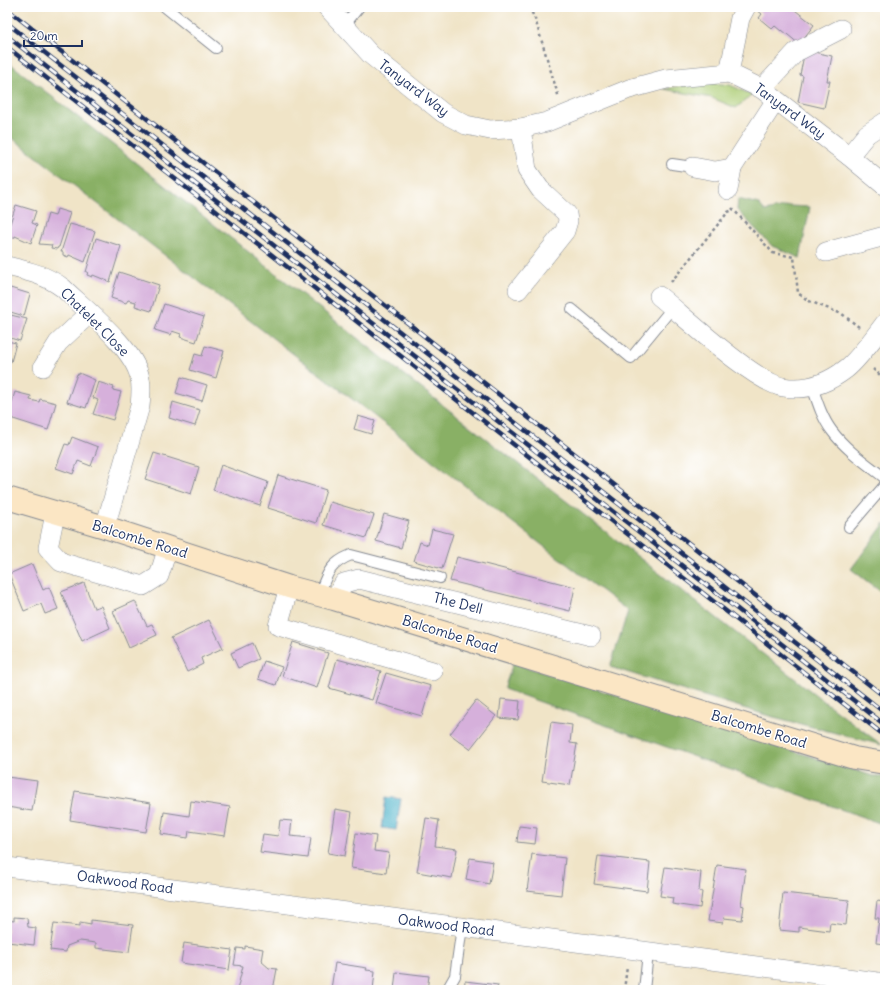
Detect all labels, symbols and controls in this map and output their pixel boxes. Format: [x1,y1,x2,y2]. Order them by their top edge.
scale bar [24,22,82,48]
text: 20 m [30,28,58,43]
street label: Tanyard Way [375,56,453,120]
street label: Tanyard Way [751,79,829,143]
street label: Chatelet Close [57,284,133,360]
street label: Balcombe Road [90,516,190,562]
street label: The Dell [432,588,484,618]
street label: Balcombe Road [400,611,500,657]
street label: Balcombe Road [709,706,809,752]
street label: Oakwood Road [76,866,174,898]
street label: Oakwood Road [397,910,495,940]

